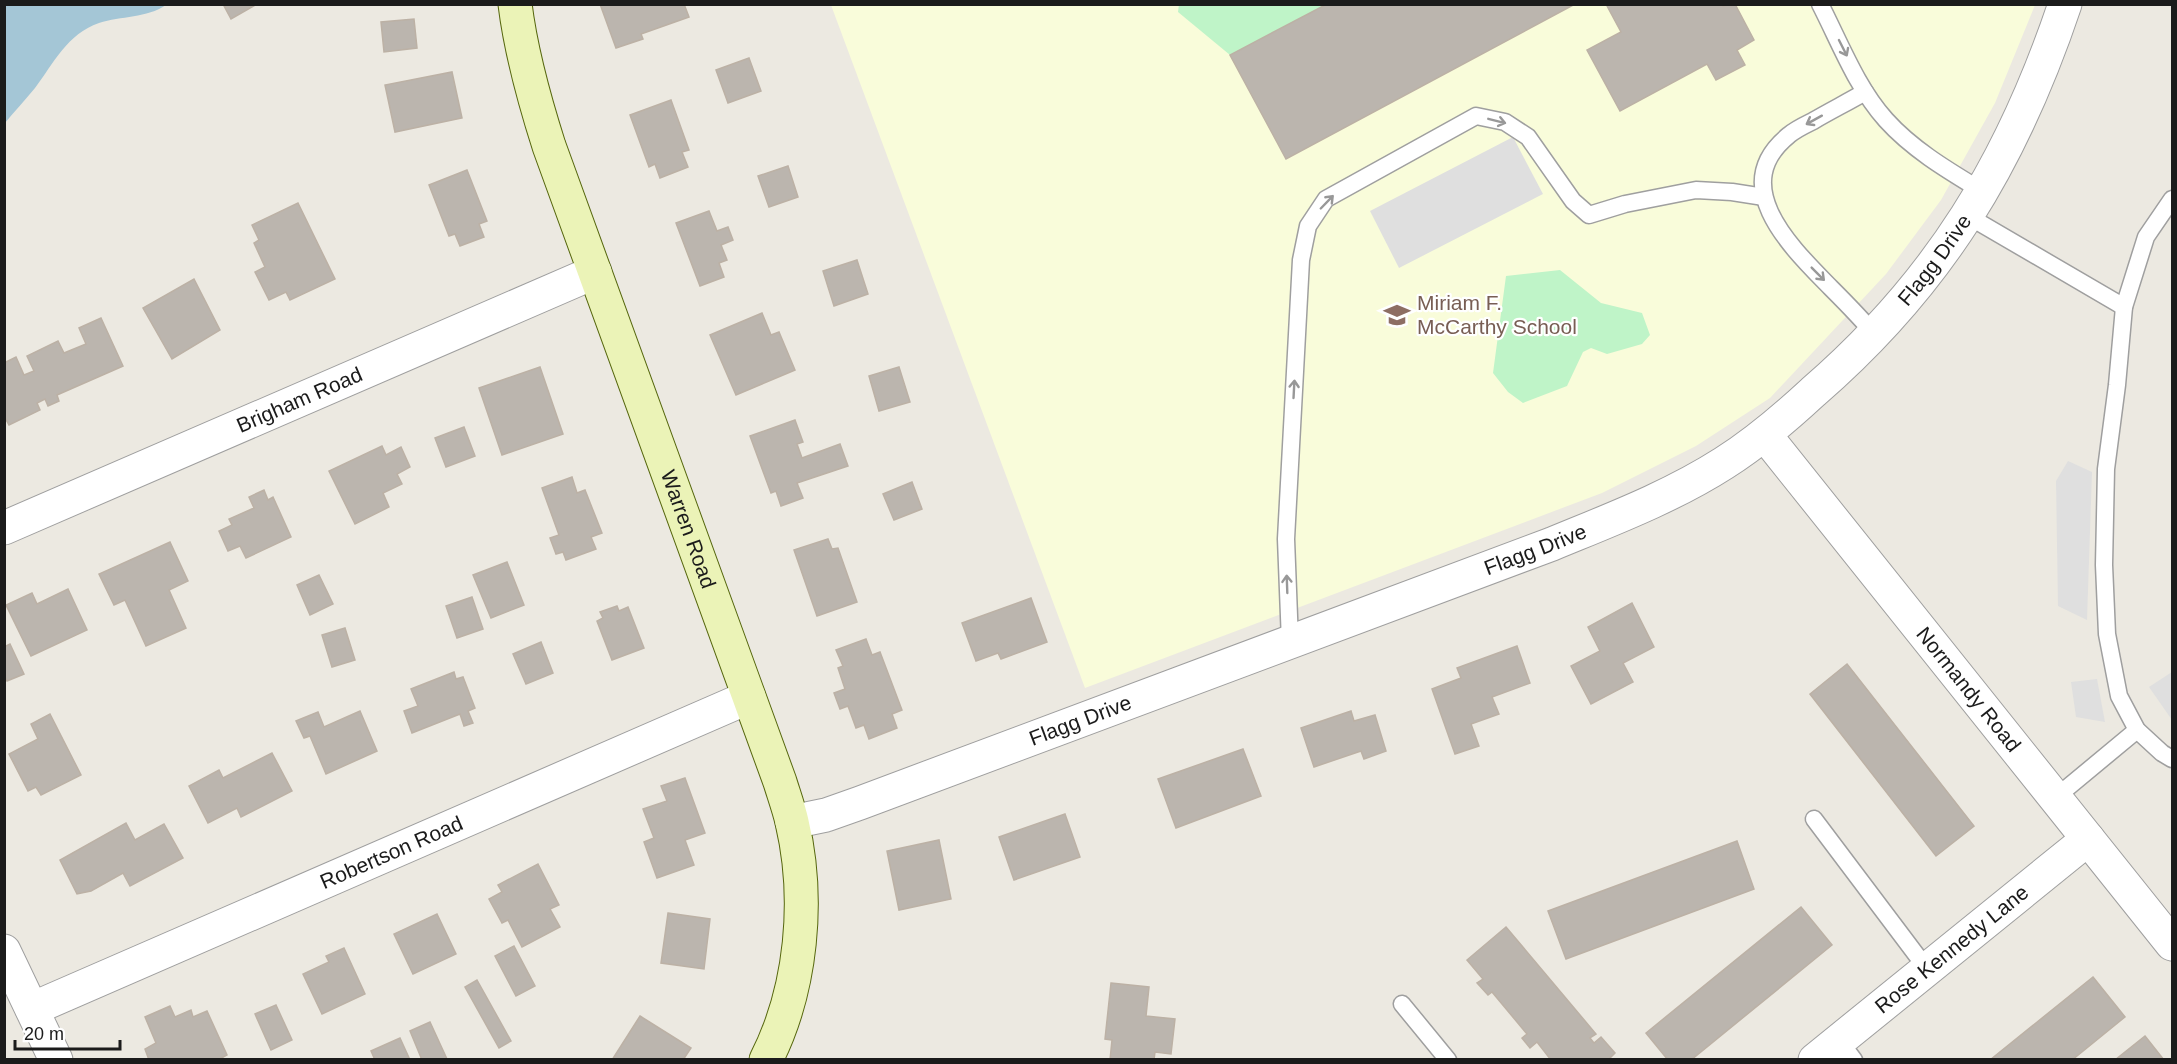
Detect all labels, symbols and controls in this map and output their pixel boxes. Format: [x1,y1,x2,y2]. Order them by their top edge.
one-way arrow [1837,39,1849,57]
one-way arrow [1806,114,1823,126]
one-way arrow [1488,116,1507,128]
one-way arrow [1319,195,1334,209]
street label: Flagg Drive [1893,210,1975,310]
one-way arrow [1810,267,1825,282]
place label: Miriam F. McCarthy School [1417,291,1577,338]
school or university icon: Miriam F. McCarthy School [1382,300,1412,330]
street label: Brigham Road [233,362,365,437]
one-way arrow [1288,380,1299,400]
street label: Warren Road [657,467,721,591]
street label: Flagg Drive [1481,519,1589,579]
one-way arrow [1282,574,1293,594]
street label: Normandy Road [1912,622,2026,756]
street label: Flagg Drive [1026,690,1134,750]
street label: Robertson Road [316,811,466,893]
street label: Rose Kennedy Lane [1870,880,2033,1018]
scale bar [15,1013,120,1051]
text: 20 m [24,1024,64,1044]

